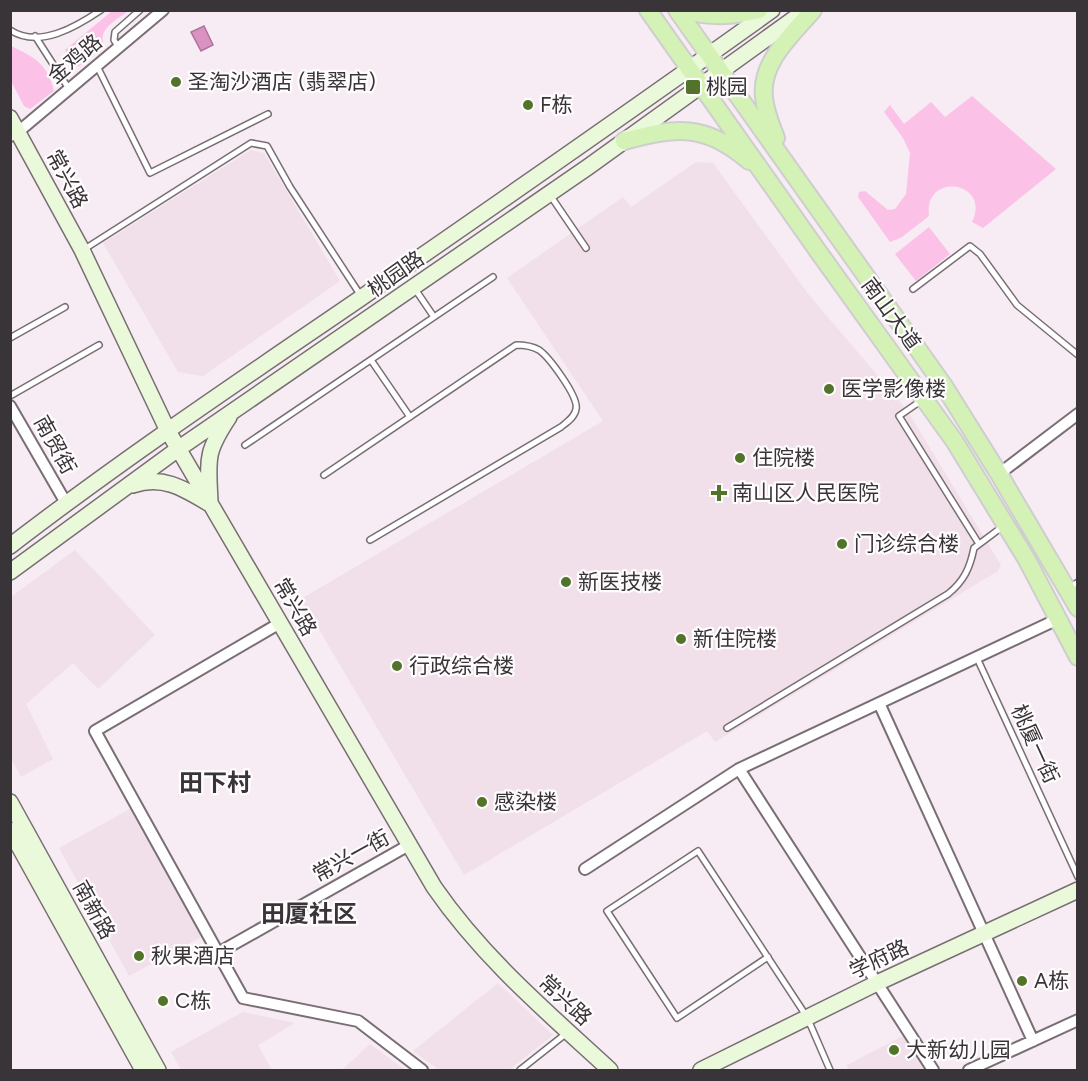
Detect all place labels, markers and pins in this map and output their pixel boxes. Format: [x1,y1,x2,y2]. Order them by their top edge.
place label: 圣淘沙酒店 (翡翠店) [188,69,376,94]
place label: 桃园 [706,74,748,99]
marker: 圣淘沙酒店 (翡翠店) [169,75,183,89]
marker: 桃园 [684,78,702,96]
place label: F栋 [540,92,572,117]
marker: F栋 [521,98,535,112]
place label: 医学影像楼 [841,376,946,401]
marker: 医学影像楼 [822,382,836,396]
place label: 住院楼 [752,445,815,470]
marker: 住院楼 [733,451,747,465]
place label: 南山区人民医院 [732,480,879,505]
marker: 南山区人民医院 [710,484,728,502]
place label: 门诊综合楼 [854,531,959,556]
marker: 门诊综合楼 [835,537,849,551]
place label: 新医技楼 [578,569,662,594]
marker: 新医技楼 [559,575,573,589]
place label: 新住院楼 [693,626,777,651]
marker: 新住院楼 [674,632,688,646]
place label: 行政综合楼 [409,653,514,678]
marker: 行政综合楼 [390,659,404,673]
place label: 感染楼 [494,789,557,814]
marker: 感染楼 [475,795,489,809]
place label: 秋果酒店 [151,943,235,968]
marker: 秋果酒店 [132,949,146,963]
place label: A栋 [1034,968,1069,993]
marker: A栋 [1015,974,1029,988]
place label: C栋 [175,988,211,1013]
marker: C栋 [156,994,170,1008]
place label: 大新幼儿园 [906,1037,1011,1062]
marker: 大新幼儿园 [887,1043,901,1057]

